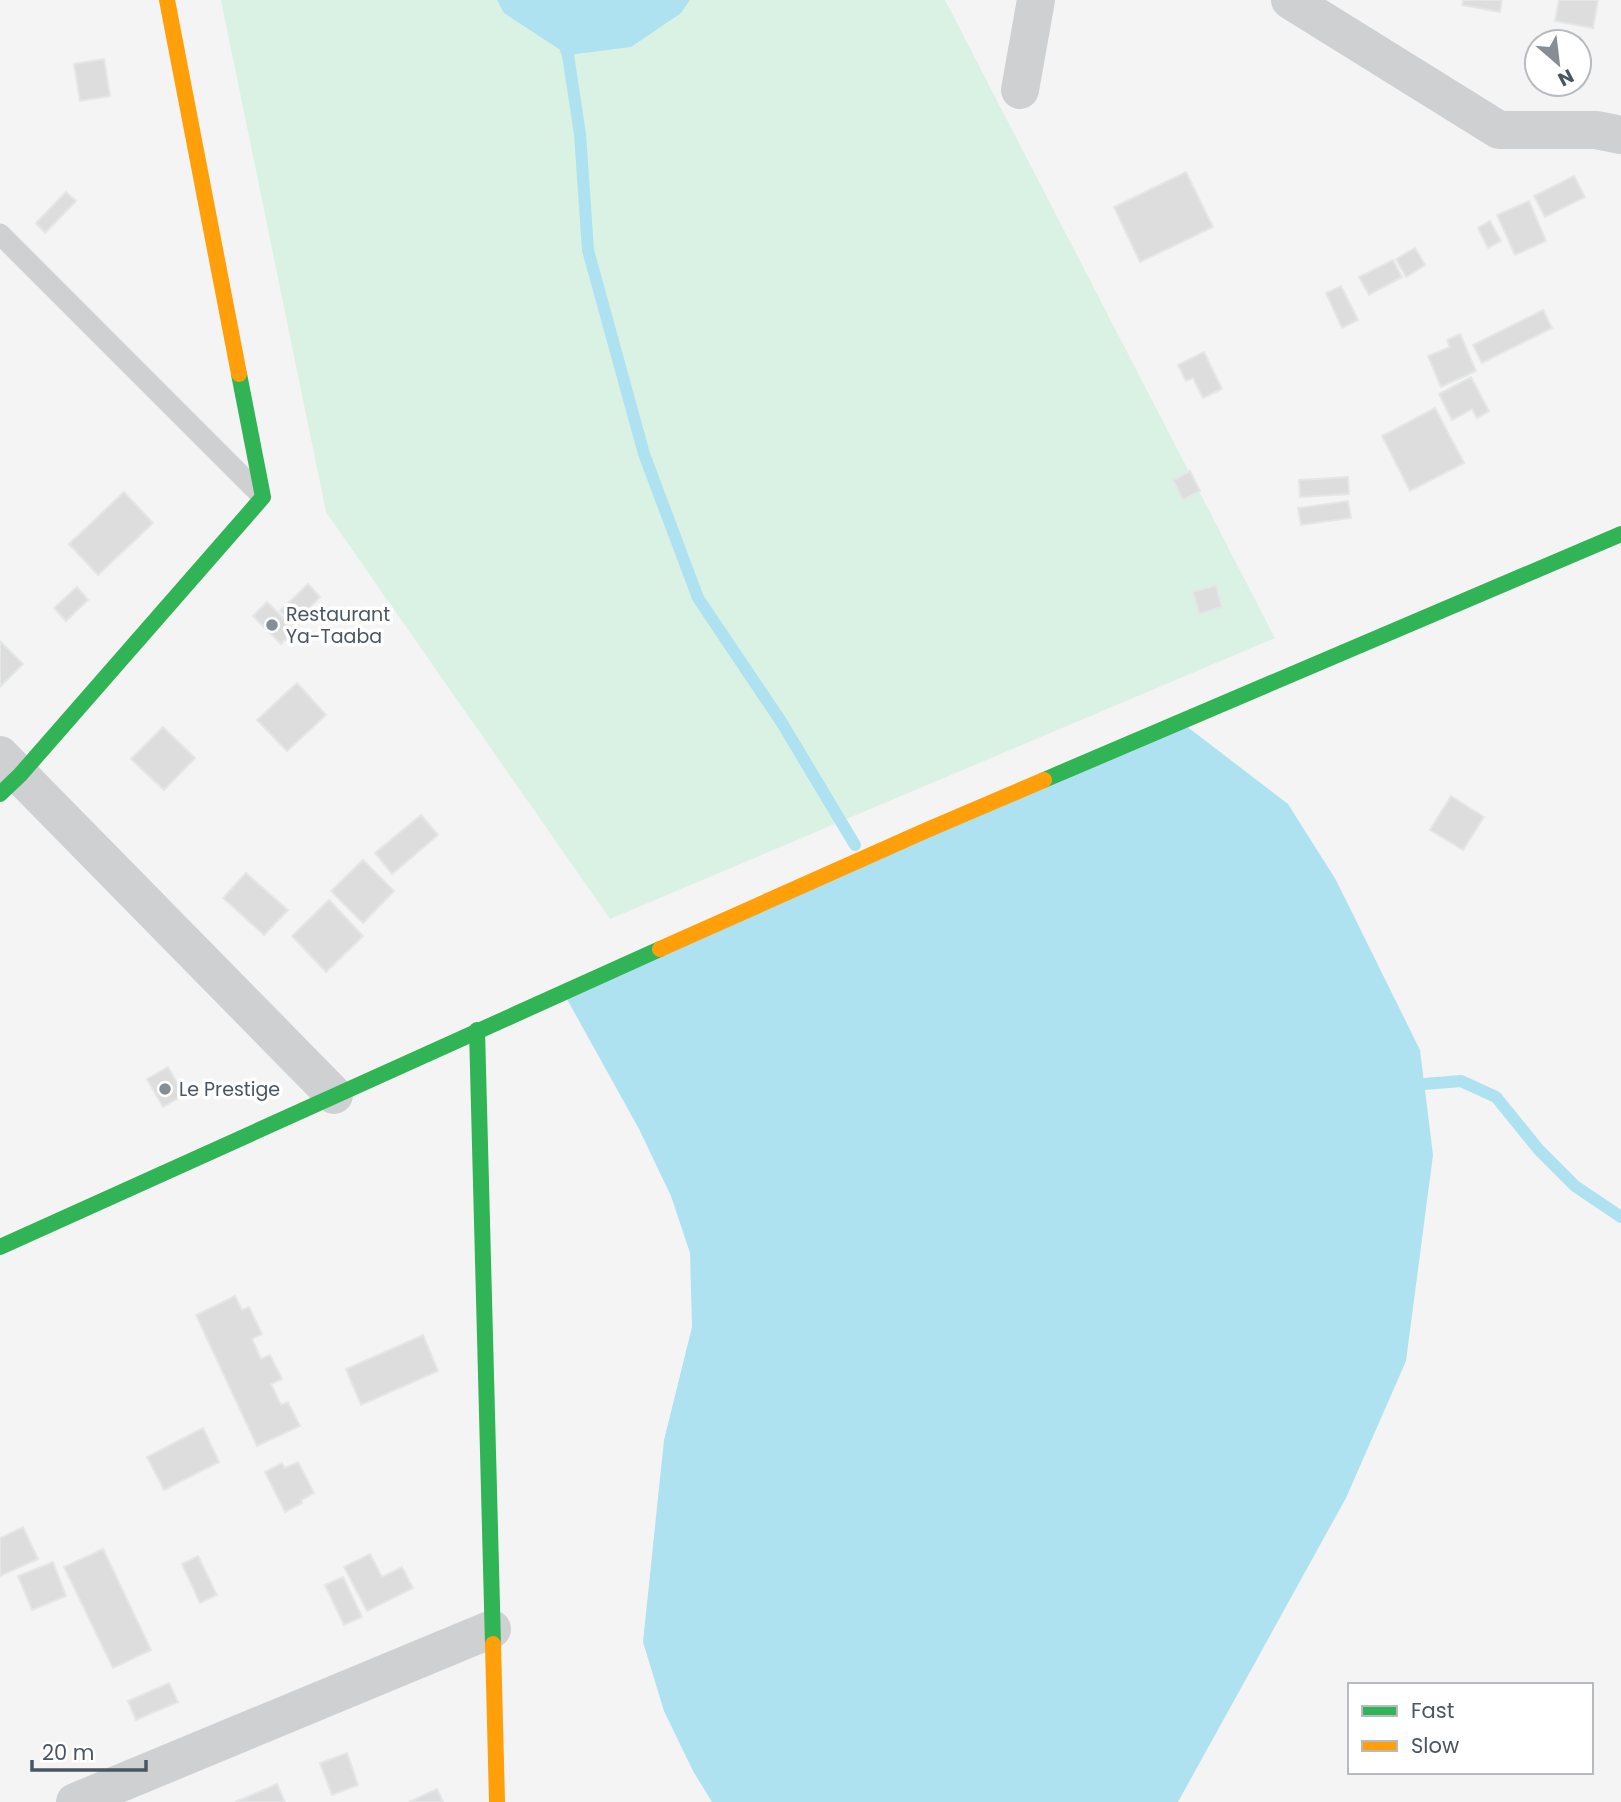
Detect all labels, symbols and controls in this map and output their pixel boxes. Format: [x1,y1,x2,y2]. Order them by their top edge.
north arrow [1523,28,1593,98]
text: N [1553,62,1578,93]
place label: Restaurant Ya-Taaba [286,601,390,650]
marker: Restaurant Ya-Taaba [264,617,280,633]
place label: Le Prestige [179,1076,280,1103]
marker: Le Prestige [157,1081,173,1097]
legend [1348,1683,1593,1774]
text: Fast [1411,1696,1454,1725]
scale bar [32,1728,145,1772]
text: Slow [1411,1731,1459,1760]
text: 20 m [42,1738,95,1767]

